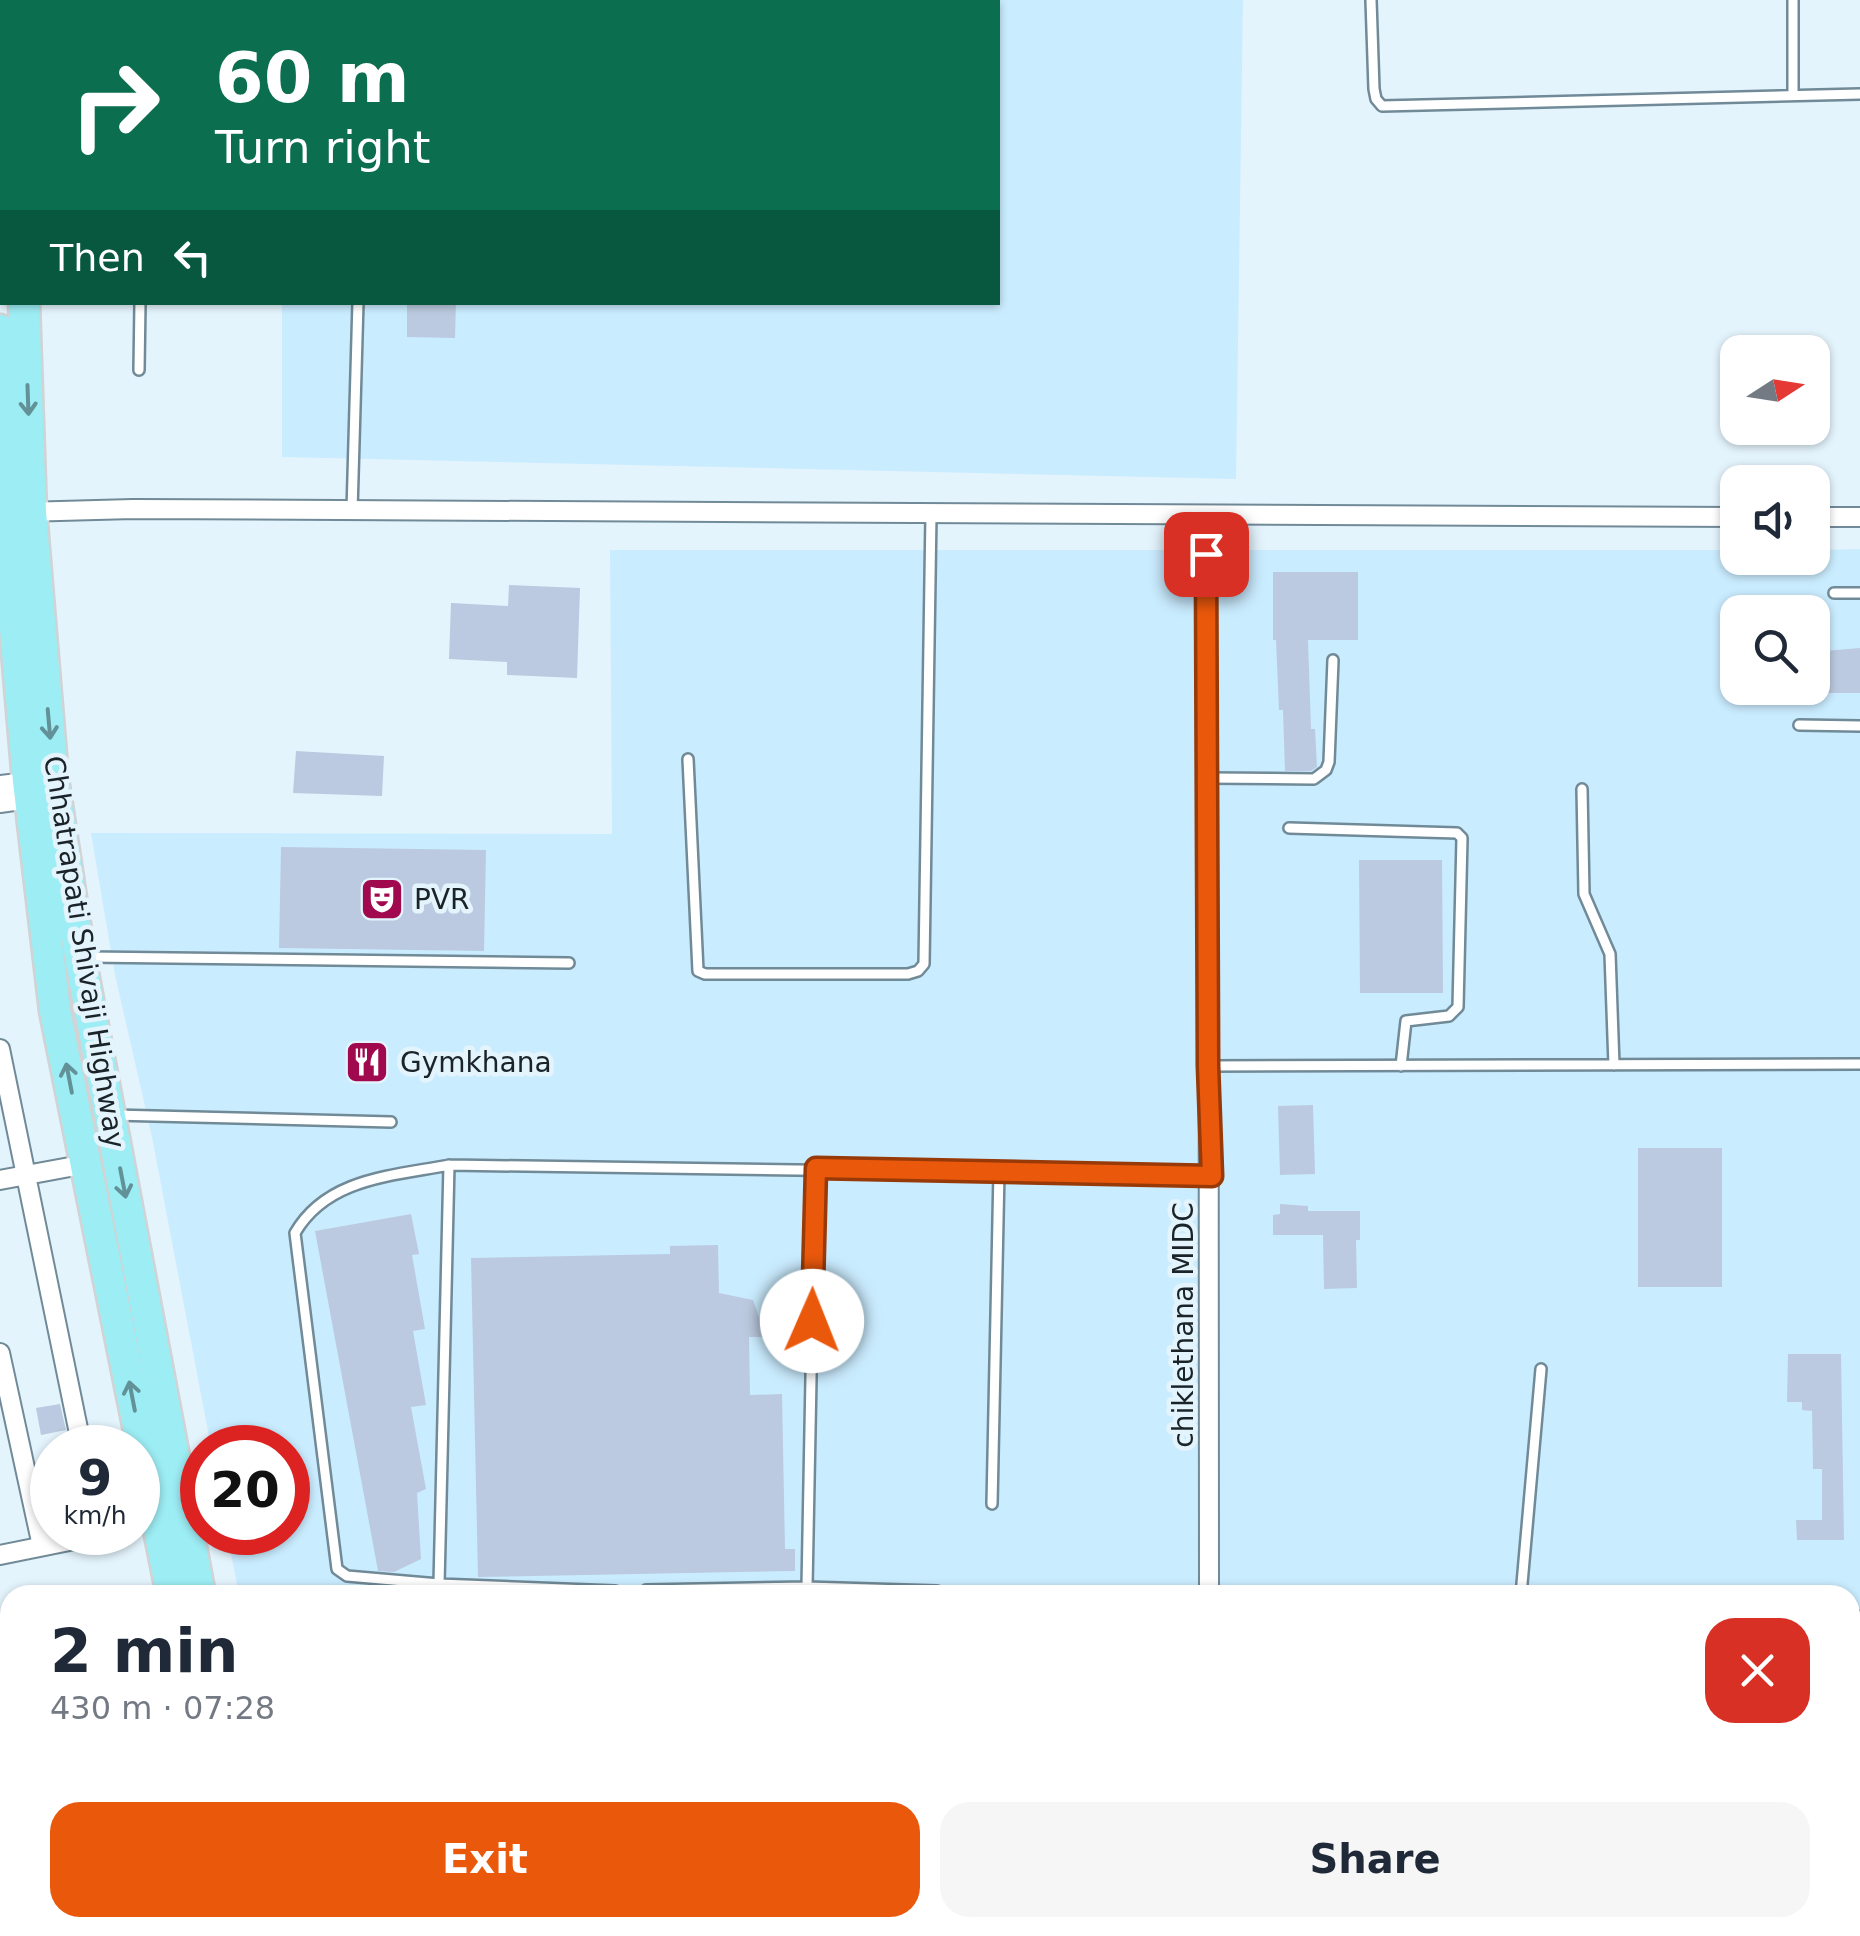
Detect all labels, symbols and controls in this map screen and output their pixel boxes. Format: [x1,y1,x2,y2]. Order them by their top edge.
text: 60 m [215,37,410,119]
icon: right [50,40,180,170]
text: Turn right [215,121,430,174]
icon: left [165,230,220,285]
text: Then [50,236,145,280]
north arrow [1720,335,1830,445]
map controls [1720,335,1830,705]
one-way arrow [18,383,37,415]
button: sound [1720,465,1830,575]
pin [1164,512,1249,597]
icon: arrive [1179,527,1234,582]
button: search [1720,595,1830,705]
one-way arrow [39,708,58,740]
street label: Chhatrapati Shivaji Highway [37,753,132,1151]
theatre icon: PVR [359,876,405,922]
place label: PVR [414,883,470,916]
restaurant icon: Gymkhana [344,1039,390,1085]
place label: Gymkhana [400,1046,552,1079]
one-way arrow [58,1063,77,1095]
one-way arrow [114,1166,133,1199]
street label: chiklethana MIDC [1167,1202,1200,1448]
position arrow [760,1269,864,1373]
one-way arrow [122,1381,141,1413]
speed limit sign: 20 [180,1425,310,1555]
text: 9 [78,1449,112,1507]
text: km/h [63,1501,127,1530]
text: 2 min [50,1616,238,1686]
button: close [1705,1618,1810,1723]
text: 430 m · 07:28 [50,1689,275,1727]
button: Exit [50,1802,920,1917]
button: Share [940,1802,1810,1917]

